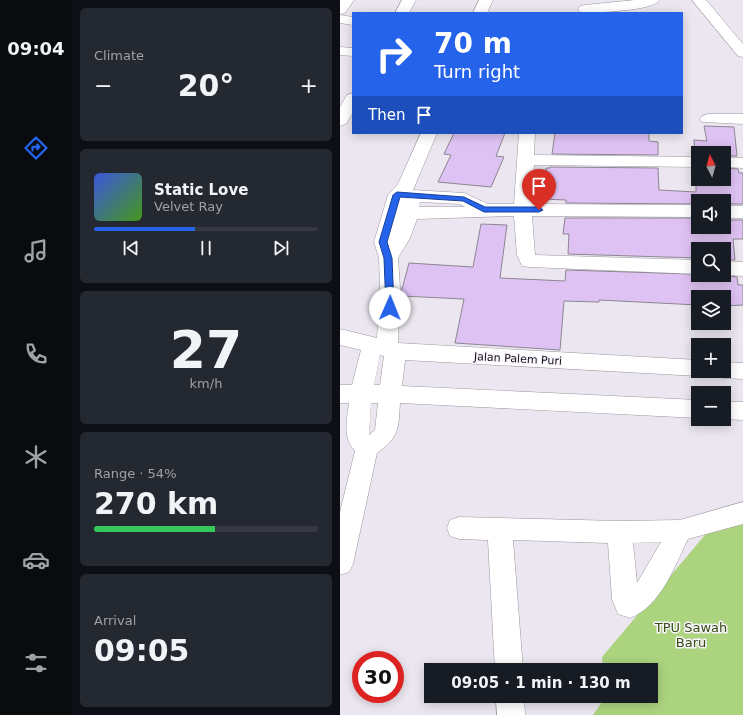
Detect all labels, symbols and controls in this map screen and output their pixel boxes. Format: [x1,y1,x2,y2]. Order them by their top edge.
text: 70 m [434,27,512,60]
icon: right [368,28,420,80]
text: 09:04 [7,38,65,59]
text: Climate [94,48,144,63]
text: Turn right [434,61,520,82]
text: 20° [178,68,234,103]
text: − [94,73,112,98]
text: + [300,73,318,98]
icon: arrive [413,104,435,126]
text: Then [368,106,405,124]
icon: directions [22,134,50,162]
north arrow [691,146,731,186]
map controls [691,146,731,426]
pin [522,169,556,210]
icon: arrive [528,175,550,197]
text: Static Love [154,181,248,199]
button: sound [691,194,731,234]
text: Velvet Ray [154,199,223,214]
icon: music [22,237,50,265]
icon: previous [120,237,142,259]
icon: pause [195,237,217,259]
icon: next [270,237,292,259]
button: search [691,242,731,282]
position arrow [369,287,411,329]
button: layers [691,290,731,330]
text: 27 [170,320,242,380]
button: + [691,338,731,378]
icon: phone [22,340,50,368]
street label: Jalan Palem Puri [473,350,562,368]
text: km/h [190,376,222,391]
button: − [691,386,731,426]
icon: climate [22,443,50,471]
text: Range · 54% [94,466,177,481]
text: 270 km [94,486,218,521]
icon: car [22,546,50,574]
text: Arrival [94,613,136,628]
park label: TPU Sawah Baru [654,620,727,650]
text: 09:05 [94,633,190,668]
icon: filters [22,649,50,677]
speed limit sign: 30 [352,651,404,703]
text: 09:05 · 1 min · 130 m [451,674,631,692]

